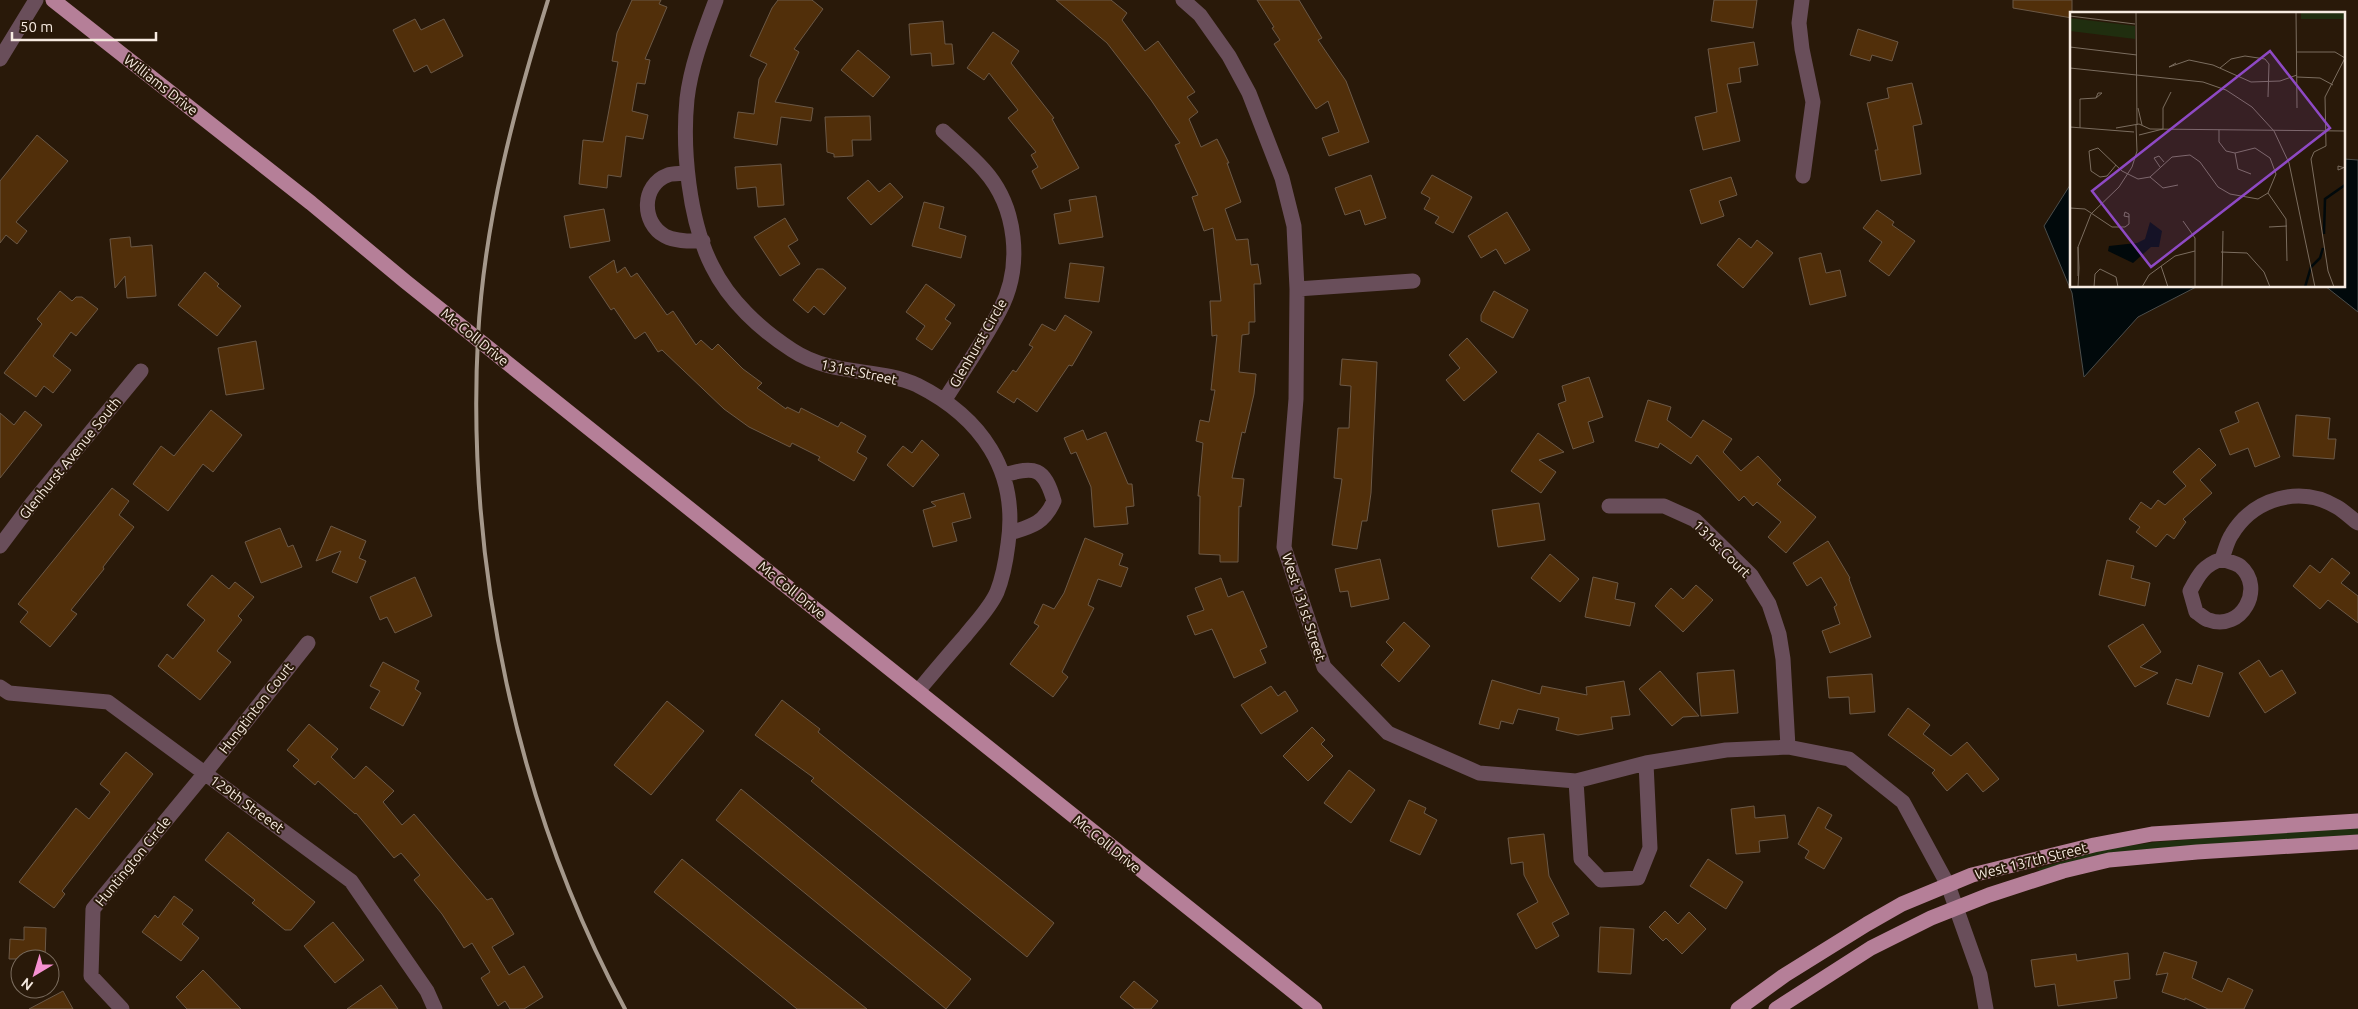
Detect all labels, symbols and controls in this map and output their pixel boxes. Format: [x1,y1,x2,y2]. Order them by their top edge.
scale bar [12,10,156,42]
inset map [2070,12,2346,288]
text: 50 m [20,18,53,35]
street label: Williams Drive [121,51,201,119]
street label: Glenhurst Circle [946,296,1010,390]
street label: Mc Coll Drive [438,305,512,369]
street label: 131st Street [819,356,899,388]
street label: Glenhurst Avenue South [16,394,124,522]
street label: 131st Court [1690,517,1754,581]
street label: West 131st Street [1279,551,1329,664]
street label: Mc Coll Drive [755,558,829,622]
street label: Hungtinton Court [215,659,297,757]
street label: 129th Streeet [207,772,287,836]
street label: Mc Coll Drive [1070,812,1144,876]
street label: Huntington Circle [92,813,174,909]
street label: West 137th Street [1973,839,2089,883]
north arrow [10,949,60,999]
text: N [18,975,36,994]

